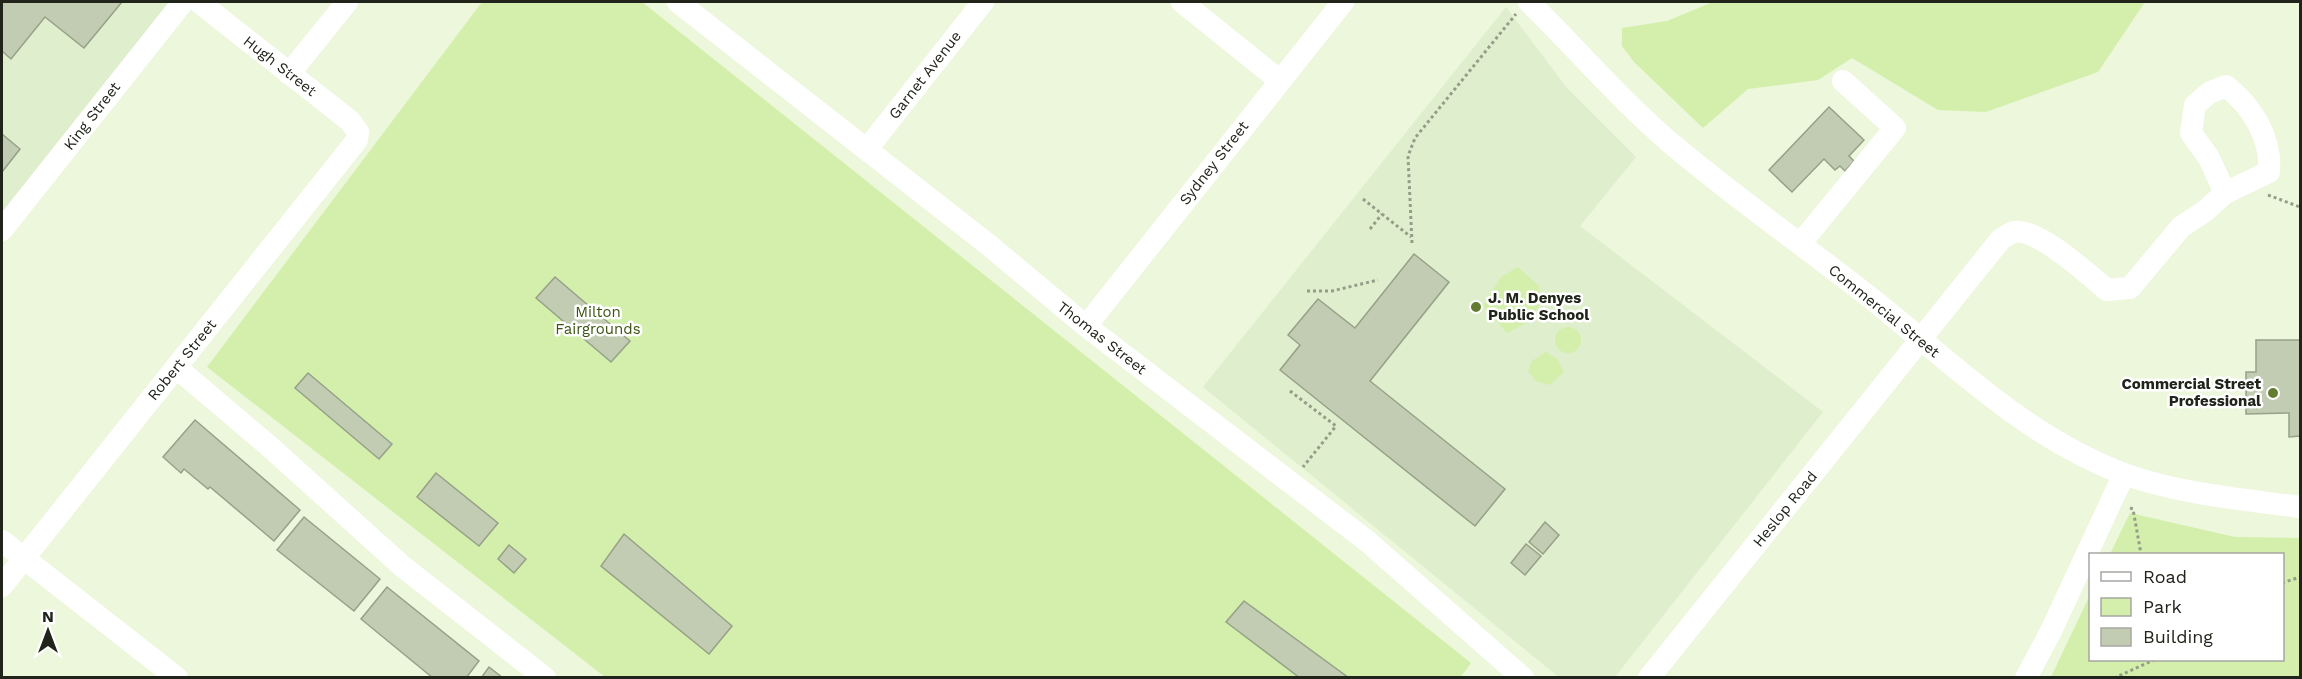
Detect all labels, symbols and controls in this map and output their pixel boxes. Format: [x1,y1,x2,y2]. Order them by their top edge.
street label: Garnet Avenue [885,27,965,123]
street label: Hugh Street [240,32,321,101]
street label: King Street [60,78,125,154]
street label: Sydney Street [1176,117,1253,209]
street label: Commercial Street [1825,261,1944,362]
place label: J. M. Denyes Public School [1488,289,1589,324]
street label: Thomas Street [1054,298,1151,379]
marker: J. M. Denyes Public School [1469,300,1483,314]
park label: Milton Fairgrounds [555,303,641,338]
street label: Robert Street [144,315,221,404]
place label: Commercial Street Professional [2122,375,2261,410]
marker: Commercial Street Professional [2266,386,2280,400]
street label: Heslop Road [1749,468,1821,550]
legend [2089,553,2284,661]
text: Road [2143,566,2187,587]
text: Park [2143,596,2182,617]
north arrow [18,601,78,661]
text: N [42,607,54,626]
text: Building [2143,626,2213,647]

